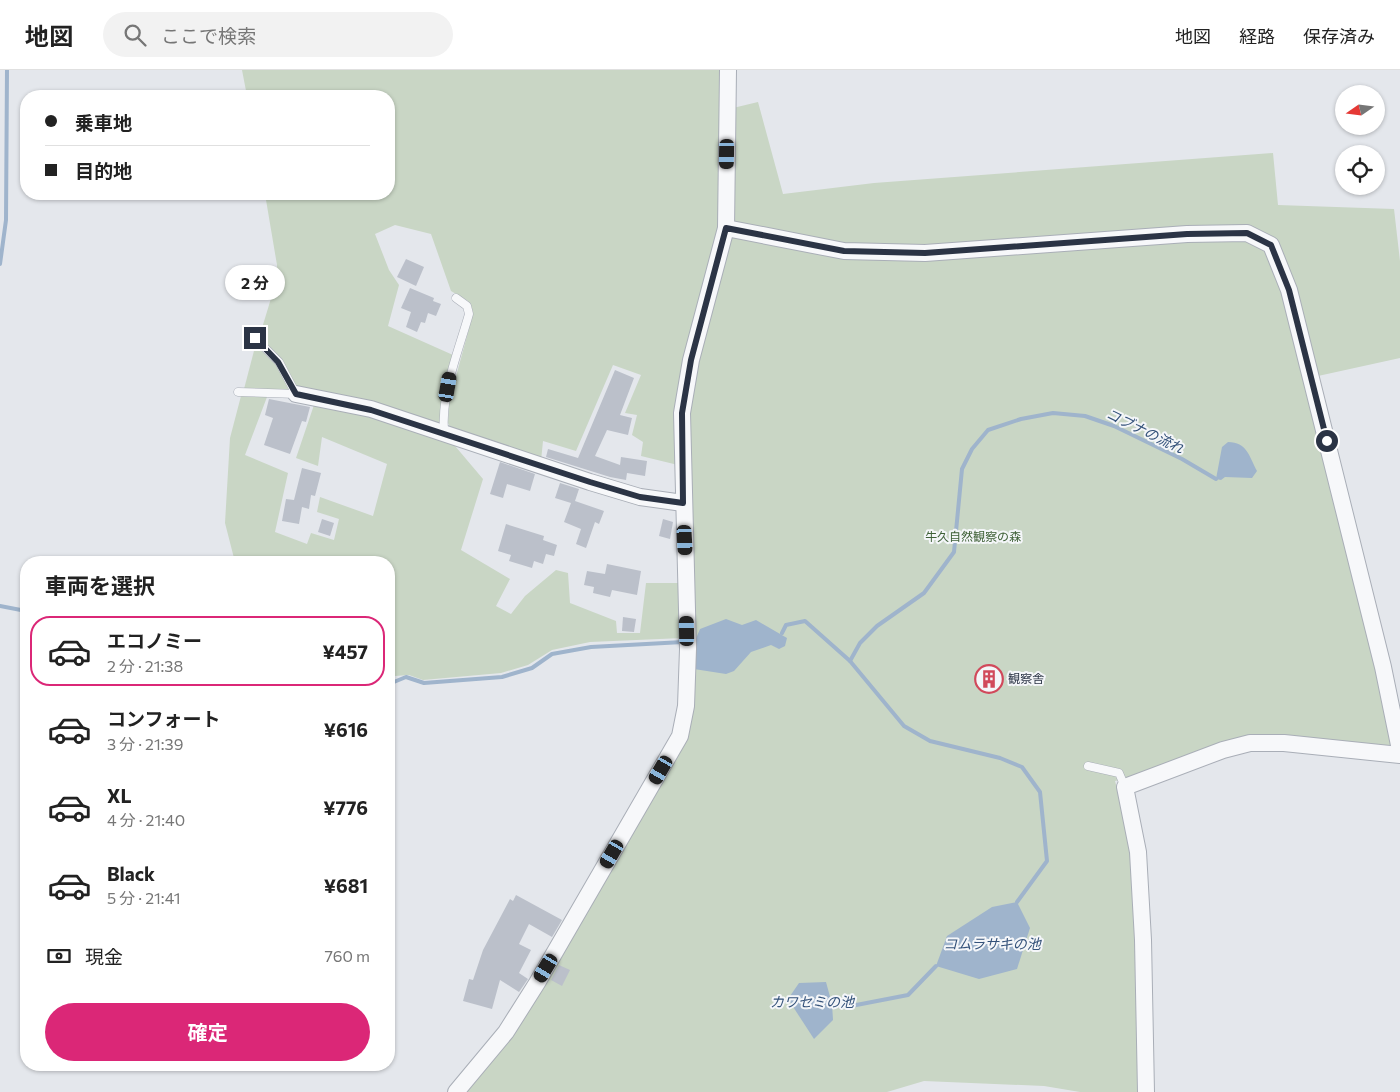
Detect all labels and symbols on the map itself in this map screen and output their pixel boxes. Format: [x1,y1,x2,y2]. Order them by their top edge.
north arrow [1335,85,1385,135]
car [719,139,734,169]
callout: 2 分 [225,266,285,300]
route end [244,327,266,349]
car [438,371,457,403]
water label: コブナの流れ [1104,404,1188,457]
route start [1316,430,1338,452]
car [676,525,693,555]
park label: 牛久自然観察の森 [925,529,1021,543]
car [679,616,694,646]
building icon: 観察舎 [974,664,1004,694]
place label: 観察舎 [1008,671,1044,685]
car [647,753,674,787]
car [598,837,625,871]
water label: コムラサキの池 [943,935,1043,952]
car [531,951,560,985]
water label: カワセミの池 [770,993,856,1010]

